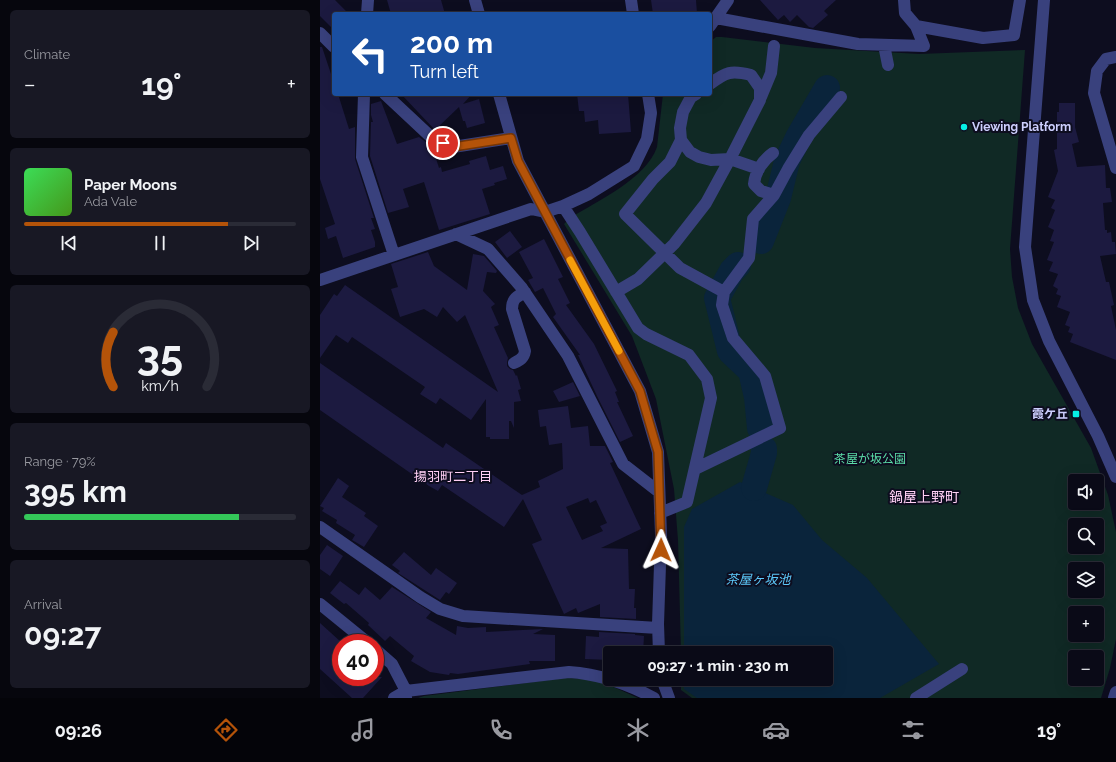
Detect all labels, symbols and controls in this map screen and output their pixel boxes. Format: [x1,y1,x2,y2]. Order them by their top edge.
text: 200 m [410,27,493,60]
icon: left [344,28,396,80]
text: Climate [24,47,70,62]
text: Turn left [410,61,479,82]
text: 19° [141,67,181,102]
text: − [24,71,36,97]
text: + [287,71,296,97]
place label: Viewing Platform [972,120,1071,134]
marker: Viewing Platform [959,122,969,132]
pin [426,126,460,160]
icon: arrive [432,132,454,154]
text: Paper Moons [84,176,177,194]
text: Ada Vale [84,194,137,209]
icon: previous [58,232,80,254]
icon: pause [149,232,171,254]
icon: next [240,232,262,254]
text: 35 [137,331,183,380]
text: km/h [141,378,179,394]
place label: 霞ケ丘 [1032,407,1068,421]
marker: 霞ケ丘 [1071,409,1081,419]
park label: 茶屋が坂公園 [834,452,906,466]
text: Range · 79% [24,454,96,469]
district label: 揚羽町二丁目 [414,469,492,484]
text: 395 km [24,474,127,509]
map controls [1068,474,1104,686]
button: sound [1068,474,1104,510]
district label: 鍋屋上野町 [889,489,959,505]
button: search [1068,518,1104,554]
position arrow [640,529,682,571]
button: layers [1068,562,1104,598]
water label: 茶屋ヶ坂池 [725,572,792,587]
text: Arrival [24,597,62,612]
button: + [1068,606,1104,642]
text: 09:27 [24,617,101,652]
speed limit sign: 40 [332,634,384,686]
button: − [1068,650,1104,686]
text: 09:27 · 1 min · 230 m [647,657,789,675]
icon: directions [212,716,240,744]
icon: music [349,716,377,744]
icon: phone [487,716,515,744]
icon: climate [624,716,652,744]
icon: car [762,716,790,744]
icon: filters [899,716,927,744]
text: 09:26 [55,720,102,741]
text: 19° [1037,720,1061,741]

